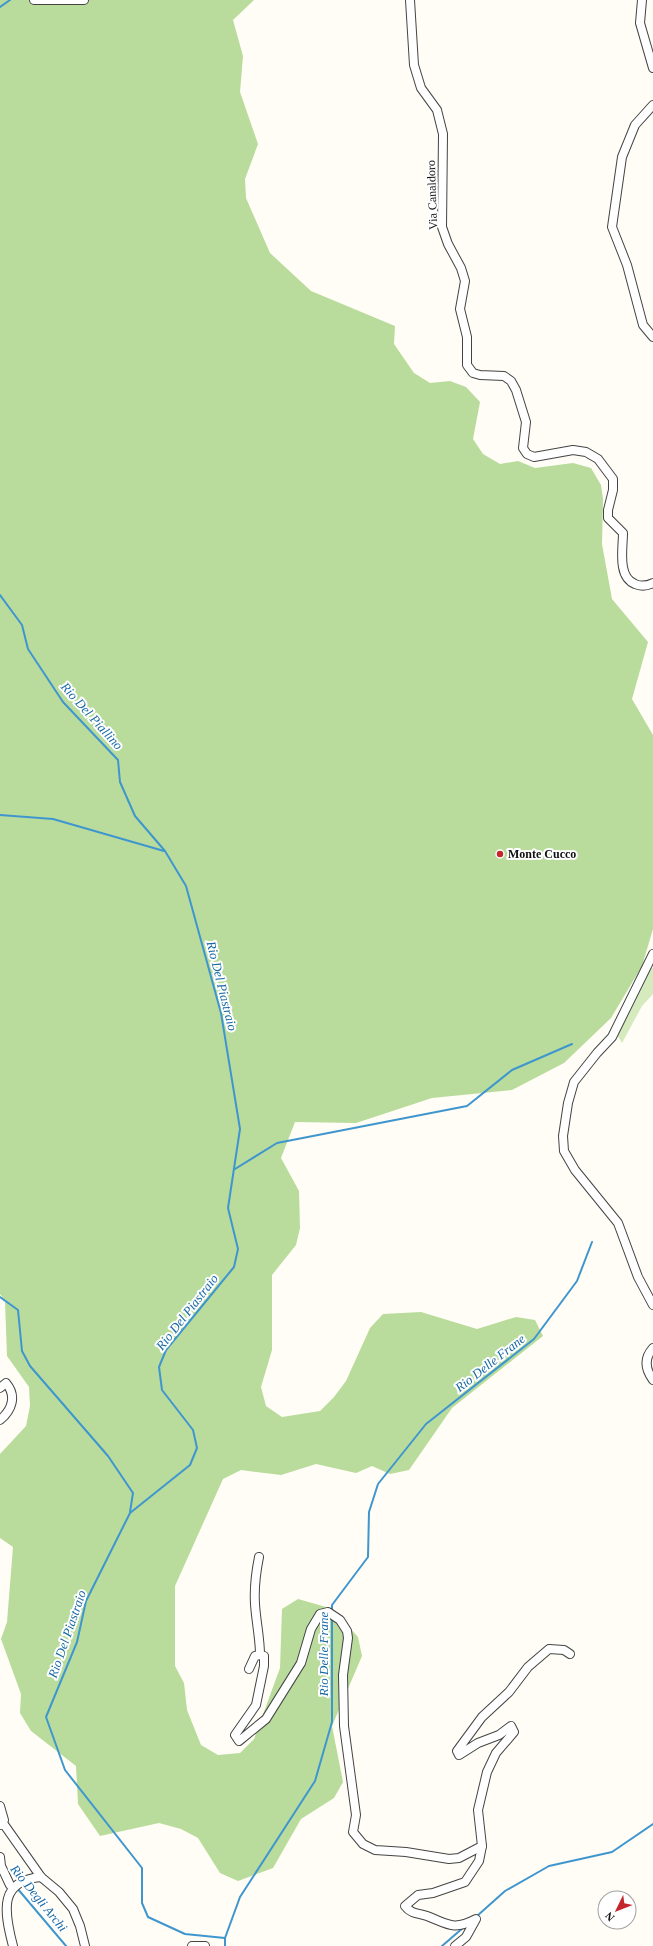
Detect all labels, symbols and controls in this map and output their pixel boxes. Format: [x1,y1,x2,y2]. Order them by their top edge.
street label: Via Canaldoro [424,160,440,230]
water label: Rio Del Piallino [57,679,126,753]
place label: Monte Cucco [508,847,576,861]
marker: Monte Cucco [495,849,505,859]
water label: Rio Del Piastraio [203,939,240,1033]
water label: Rio Del Piastraio [152,1271,221,1354]
water label: Rio Delle Frane [451,1331,528,1396]
water label: Rio Del Piastraio [45,1588,89,1681]
water label: Rio Delle Frane [316,1612,331,1697]
water label: Rio Degli Archi [7,1861,71,1935]
north arrow [597,1890,637,1930]
text: N [603,1910,617,1924]

